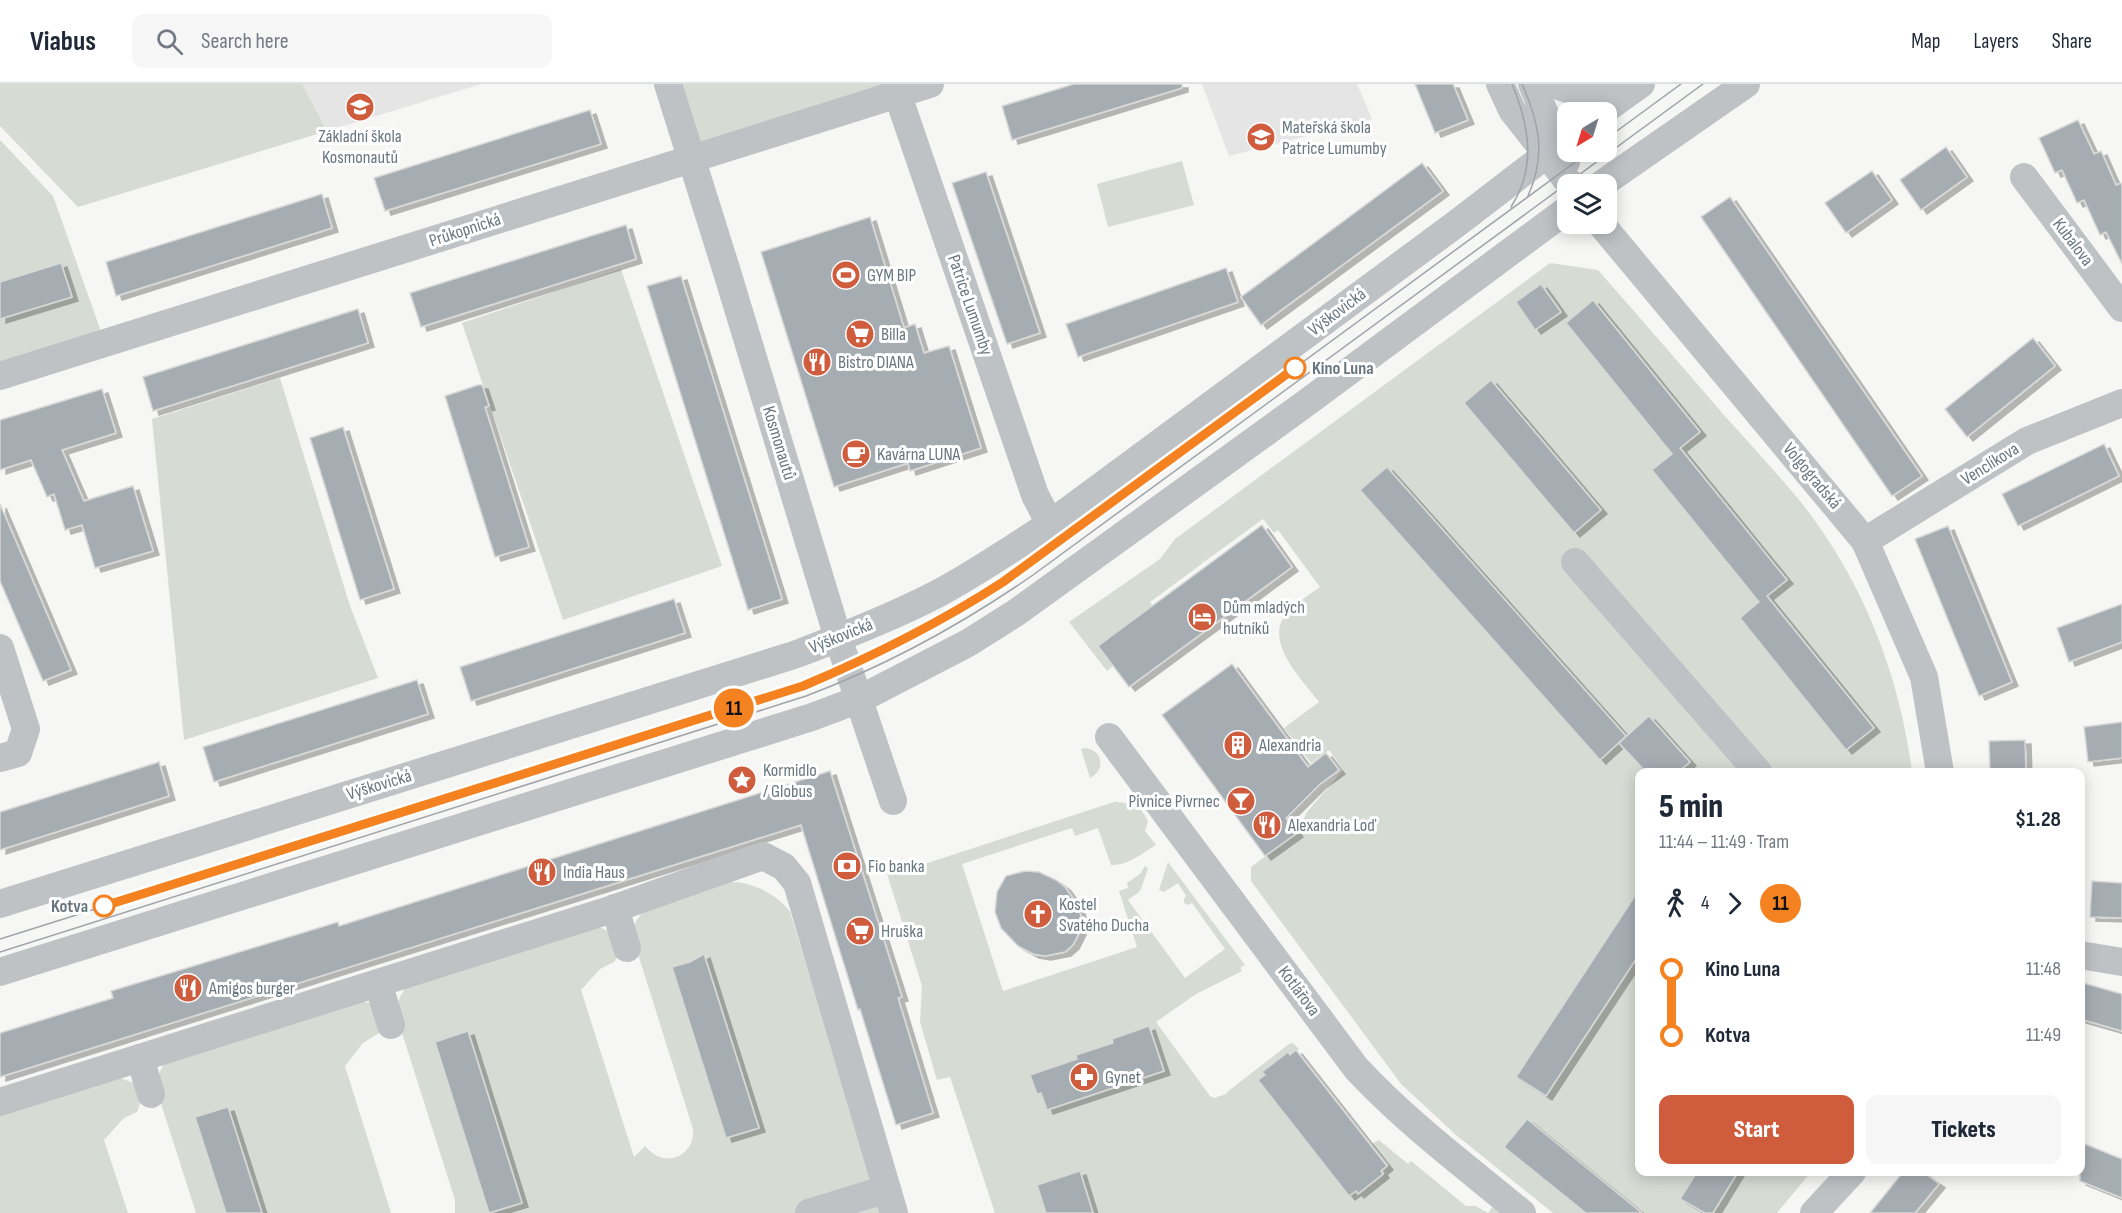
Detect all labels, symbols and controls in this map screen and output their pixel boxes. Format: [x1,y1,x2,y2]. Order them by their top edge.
search box [132,14,552,68]
text: Viabus [30,25,96,58]
icon: search [153,25,186,58]
text: Search here [201,28,288,55]
text: Map [1911,29,1940,54]
text: Layers [1973,29,2019,54]
text: Share [2052,29,2092,54]
school or university icon: Základní škola Kosmonautů [344,91,376,123]
north arrow [1557,102,1617,162]
map controls [1557,102,1617,234]
place label: Mateřská škola Patrice Lumumby [1282,117,1387,159]
school or university icon: Mateřská škola Patrice Lumumby [1245,121,1277,153]
place label: Základní škola Kosmonautů [318,126,402,168]
button: layers [1557,174,1617,234]
street label: Průkopnická [427,209,503,251]
street label: Kubalova [2048,214,2098,270]
street label: Patrice Lumumby [943,252,997,358]
sports icon: GYM BIP [830,259,862,291]
place label: GYM BIP [867,265,916,286]
street label: Výškovická [1304,283,1370,340]
supermarket icon: Billa [844,318,876,350]
place label: Billa [881,324,906,345]
restaurant icon: Bistro DIANA [801,346,833,378]
place label: Bistro DIANA [838,352,914,373]
marker: Kino Luna [1284,357,1306,379]
place label: Kino Luna [1312,358,1374,379]
street label: Kosmonautů [758,404,800,482]
cafe icon: Kavárna LUNA [840,438,872,470]
street label: Venclíkova [1957,438,2023,490]
street label: Volgogradská [1778,439,1846,513]
place label: Kavárna LUNA [877,444,961,465]
place label: Dům mladých hutníků [1223,597,1305,639]
hotel icon: Dům mladých hutníků [1186,601,1218,633]
street label: Výškovická [806,614,876,658]
line badge: 11 [707,688,761,728]
text: 11 [726,696,742,721]
building icon: Alexandria [1222,729,1254,761]
place label: Alexandria [1258,735,1322,756]
place label: Kormidlo / Globus [763,760,817,802]
place icon: Kormidlo / Globus [726,764,758,796]
street label: Výškovická [344,765,414,805]
bar icon: Pivnice Pivrnec [1225,785,1257,817]
text: 5 min [1659,787,1723,827]
place label: Pivnice Pivrnec [1129,791,1220,812]
text: $1.28 [2015,806,2061,833]
restaurant icon: Alexandria Loď [1251,809,1283,841]
place label: Alexandria Loď [1287,815,1376,836]
text: 11:44 – 11:49 · Tram [1659,830,1789,854]
bank icon: Fio banka [831,850,863,882]
restaurant icon: India Haus [526,856,558,888]
place label: Fio banka [868,856,925,877]
place label: India Haus [563,862,625,883]
icon: walk [1659,887,1692,920]
icon: forward [1718,887,1751,920]
text: 4 [1701,891,1709,915]
text: 11 [1772,891,1789,916]
place label: Kostel Svatého Ducha [1059,894,1149,936]
marker: Kotva [93,895,115,917]
place label: Kotva [51,896,88,917]
church icon: Kostel Svatého Ducha [1022,898,1054,930]
supermarket icon: Hruška [844,915,876,947]
place label: Hruška [881,921,923,942]
text: Kino Luna [1705,956,1780,983]
text: 11:48 [2026,957,2061,981]
street label: Kotlářova [1273,962,1325,1020]
restaurant icon: Amigos burger [172,972,204,1004]
place label: Amigos burger [208,978,295,999]
text: Kotva [1705,1022,1750,1049]
text: 11:49 [2026,1023,2061,1047]
pharmacy icon: Gynet [1068,1061,1100,1093]
place label: Gynet [1105,1067,1142,1088]
button: Start [1659,1095,1854,1164]
button: Tickets [1866,1095,2061,1164]

